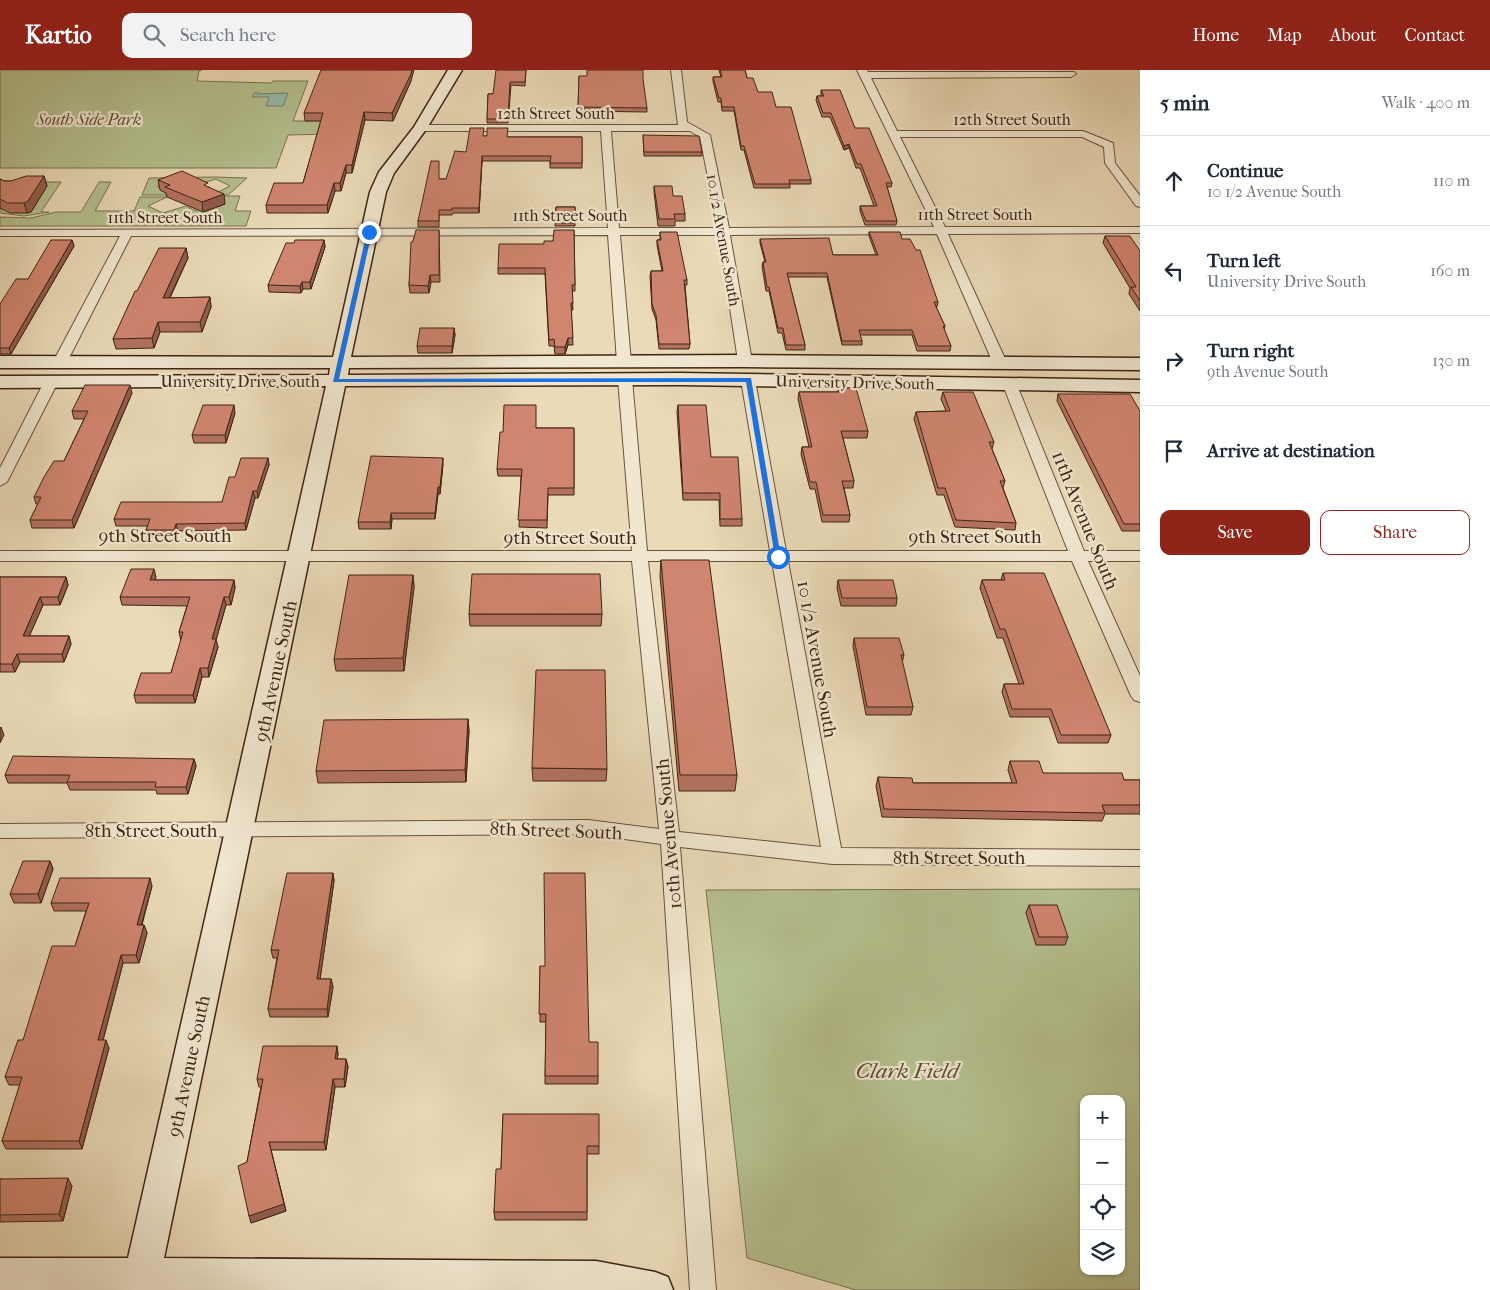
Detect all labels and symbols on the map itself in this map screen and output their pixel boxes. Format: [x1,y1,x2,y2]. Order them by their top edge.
street label: 12th Street South [497,104,615,123]
park label: South Side Park [36,110,141,129]
street label: 12th Street South [953,110,1071,129]
street label: 10 1/2 Avenue South [703,172,745,308]
street label: 11th Street South [917,205,1033,224]
street label: 11th Street South [512,206,628,225]
street label: 11th Street South [107,208,223,227]
route end [358,221,381,244]
street label: University Drive South [160,372,320,391]
street label: University Drive South [775,372,935,393]
street label: 11th Avenue South [1047,448,1123,593]
street label: 9th Street South [98,525,232,547]
street label: 9th Street South [908,526,1042,548]
street label: 9th Street South [503,527,637,549]
route start [767,546,790,569]
street label: 10 1/2 Avenue South [792,579,842,740]
street label: 9th Avenue South [250,598,302,744]
street label: 10th Avenue South [651,757,687,910]
street label: 8th Street South [489,818,623,844]
street label: 8th Street South [85,820,218,842]
street label: 8th Street South [893,847,1026,869]
street label: 9th Avenue South [163,993,215,1139]
park label: Clark Field [856,1058,961,1084]

